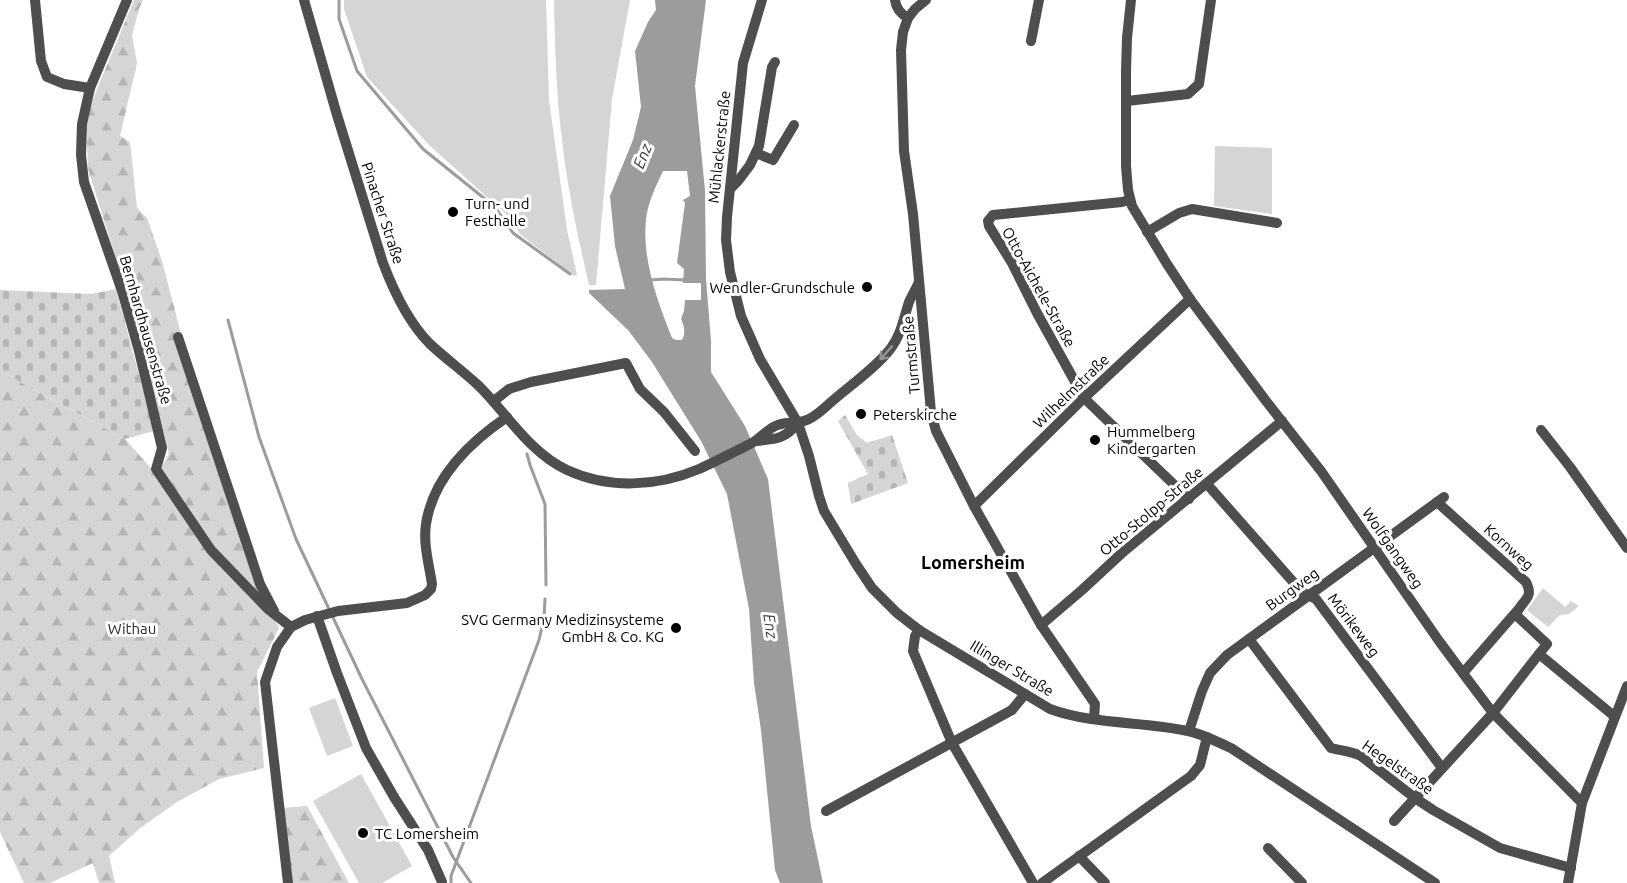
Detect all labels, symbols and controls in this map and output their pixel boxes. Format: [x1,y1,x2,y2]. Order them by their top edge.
street label: Mühlackerstraße [705,90,733,204]
water label: Enz [629,140,655,171]
street label: Pinacher Straße [358,160,408,266]
place label: Turn- und Festhalle [465,195,529,229]
marker: Turn- und Festhalle [446,205,460,219]
street label: Otto-Aichele-Straße [999,224,1079,350]
street label: Bernhardhausenstraße [117,254,175,406]
place label: Wendler-Grundschule [709,279,855,296]
marker: Wendler-Grundschule [860,280,874,294]
street label: Turmstraße [899,315,923,395]
one-way arrow [879,345,893,360]
street label: Wilhelmstraße [1030,351,1112,431]
place label: Peterskirche [873,406,957,423]
marker: Peterskirche [854,407,868,421]
place label: Hummelberg Kindergarten [1107,423,1196,457]
marker: Hummelberg Kindergarten [1088,433,1102,447]
street label: Otto-Stolpp-Straße [1096,463,1206,559]
street label: Wolfgangweg [1359,505,1427,591]
street label: Kornweg [1481,520,1537,574]
district label: Lomersheim [921,552,1025,572]
street label: Burgweg [1262,564,1322,614]
street label: Mörikeweg [1325,590,1383,660]
place label: SVG Germany Medizinsysteme GmbH & Co. KG [461,611,664,645]
water label: Enz [760,612,782,640]
park label: Withau [108,620,156,637]
marker: SVG Germany Medizinsysteme GmbH & Co. KG [669,621,683,635]
street label: Illinger Straße [967,636,1057,700]
street label: Hegelstraße [1359,736,1437,798]
place label: TC Lomersheim [375,825,479,842]
marker: TC Lomersheim [356,826,370,840]

